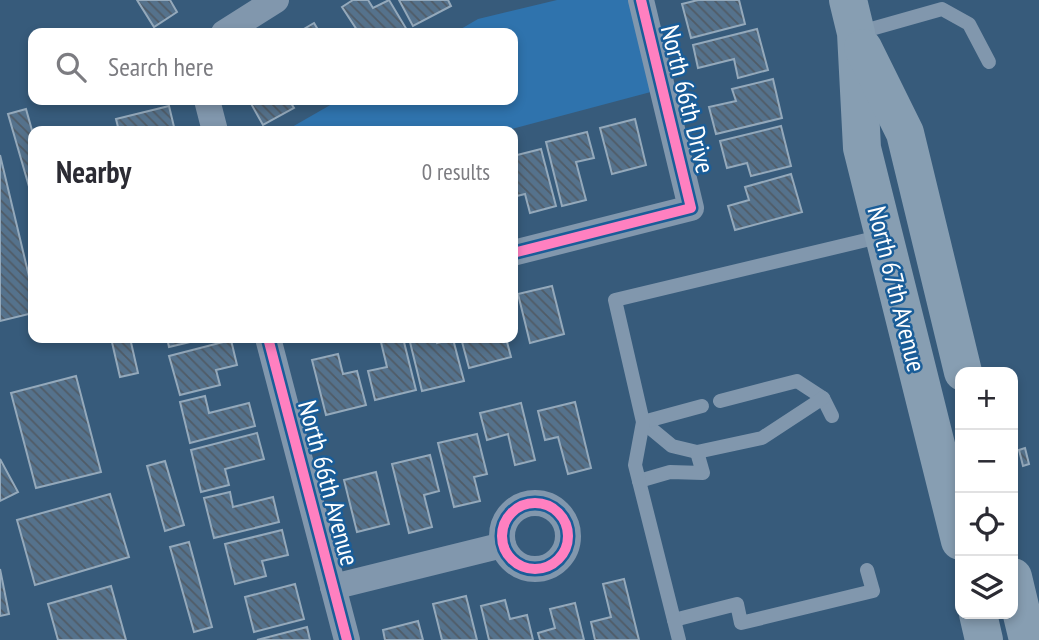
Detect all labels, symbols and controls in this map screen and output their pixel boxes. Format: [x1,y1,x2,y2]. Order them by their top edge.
street label: North 66th Drive [654,21,722,177]
search box [28,28,518,105]
icon: search [52,48,90,86]
text: Search here [108,50,214,83]
text: Nearby [56,152,131,191]
text: 0 results [422,157,490,186]
street label: North 67th Avenue [860,203,934,375]
map controls [955,367,1018,619]
button: + [955,367,1018,430]
street label: North 66th Avenue [291,397,367,569]
button: − [955,430,1018,493]
button: locate [955,493,1018,556]
button: layers [955,556,1018,619]

